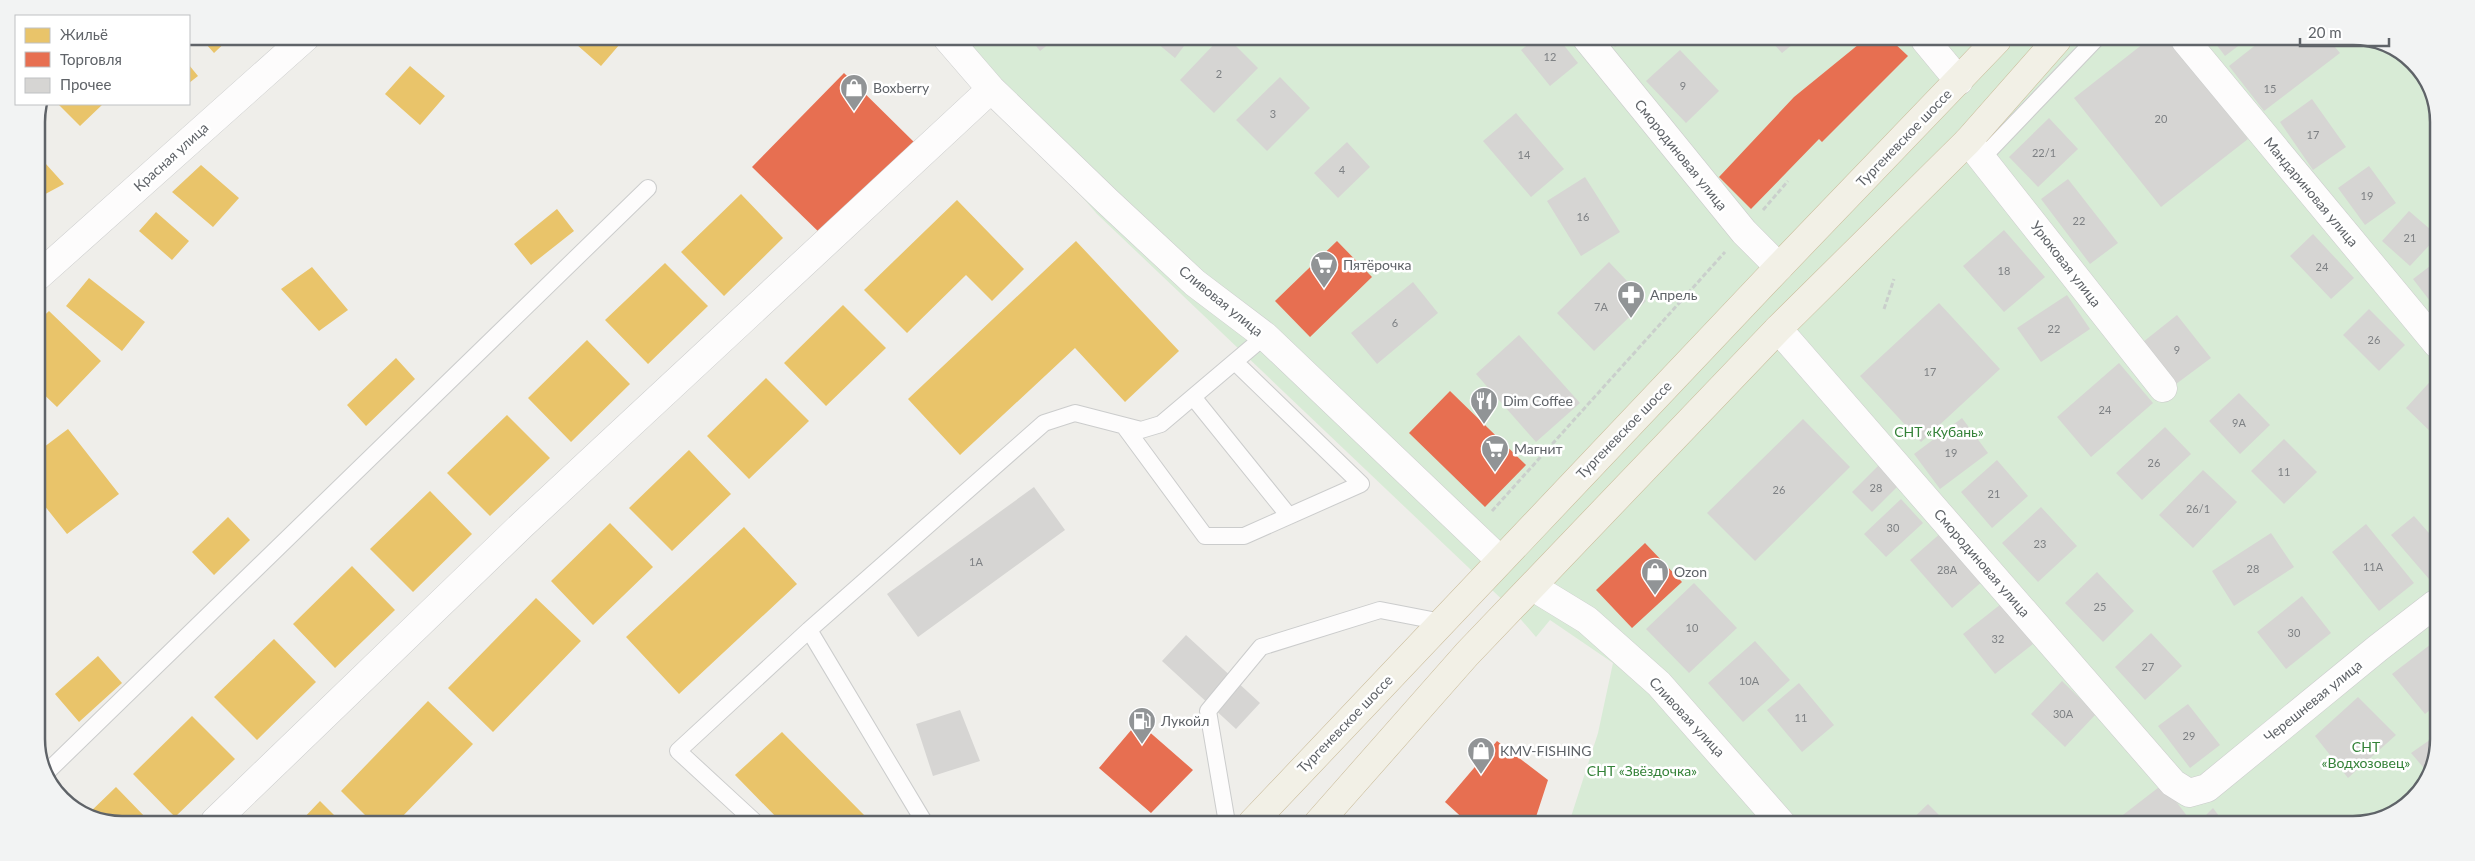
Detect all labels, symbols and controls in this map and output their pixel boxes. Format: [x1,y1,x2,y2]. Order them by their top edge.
legend [15,15,190,105]
scale bar [2300,15,2389,47]
text: 20 m [2308,23,2342,41]
text: Жильё [60,25,108,43]
text: Торговля [60,50,122,68]
house number: 12 [1544,50,1556,63]
house number: 2 [1216,67,1222,80]
shop icon: Boxberry [839,73,869,112]
text: Прочее [60,75,111,93]
place label: Boxberry [873,79,930,96]
house number: 9 [1680,79,1686,92]
house number: 15 [2264,82,2276,95]
street label: Тургеневское шоссе [1852,85,1955,190]
street label: Смородиновая улица [1631,96,1731,214]
house number: 3 [1270,107,1276,120]
house number: 20 [2155,112,2168,125]
street label: Красная улица [130,119,211,195]
house number: 17 [2307,128,2319,141]
street label: Мандариновая улица [2261,134,2362,250]
house number: 22/1 [2032,146,2056,159]
house number: 14 [1518,148,1531,161]
house number: 4 [1339,163,1346,176]
house number: 19 [2361,189,2373,202]
house number: 16 [1577,210,1589,223]
house number: 22 [2073,214,2085,227]
street label: Урюковая улица [2028,217,2105,310]
house number: 21 [2404,231,2416,244]
supermarket icon: Пятёрочка [1309,250,1339,289]
place label: Пятёрочка [1343,256,1411,273]
house number: 24 [2316,260,2329,273]
street label: Сливовая улица [1176,262,1267,340]
house number: 18 [1998,264,2010,277]
pharmacy icon: Апрель [1616,280,1646,319]
place label: Апрель [1650,286,1698,303]
house number: 7А [1594,300,1608,313]
house number: 6 [1392,316,1398,329]
house number: 22 [2048,322,2060,335]
house number: 26 [2368,333,2380,346]
house number: 9 [2174,343,2180,356]
house number: 17 [1924,365,1936,378]
street label: Тургеневское шоссе [1572,377,1675,482]
restaurant icon: Dim Coffee [1469,386,1499,425]
place label: Dim Coffee [1503,392,1573,409]
house number: 24 [2099,403,2112,416]
house number: 9А [2232,416,2246,429]
park label: СНТ «Кубань» [1894,423,1984,440]
supermarket icon: Магнит [1480,434,1510,473]
place label: Магнит [1514,440,1563,457]
house number: 19 [1945,446,1957,459]
house number: 26 [2148,456,2160,469]
house number: 11 [2278,465,2290,478]
house number: 28 [1870,481,1882,494]
house number: 26 [1773,483,1785,496]
house number: 21 [1988,487,2000,500]
house number: 26/1 [2186,502,2210,515]
street label: Смородиновая улица [1931,505,2034,620]
house number: 30 [1887,521,1900,534]
house number: 23 [2034,537,2046,550]
house number: 1А [969,555,983,568]
shop icon: Ozon [1640,557,1670,596]
house number: 11А [2363,560,2384,573]
house number: 28 [2247,562,2259,575]
place label: Ozon [1674,563,1707,580]
house number: 28А [1937,563,1958,576]
house number: 25 [2094,600,2106,613]
house number: 10 [1686,621,1699,634]
house number: 30 [2288,626,2301,639]
house number: 32 [1992,632,2004,645]
street label: Черешневая улица [2260,656,2365,745]
house number: 27 [2142,660,2154,673]
street label: Тургеневское шоссе [1293,671,1396,776]
street label: Сливовая улица [1646,673,1729,760]
house number: 10А [1739,674,1760,687]
fuel station icon: Лукойл [1127,706,1157,745]
house number: 30А [2053,707,2074,720]
house number: 11 [1795,711,1807,724]
place label: Лукойл [1160,712,1209,729]
house number: 29 [2183,729,2195,742]
shop icon: KMV-FISHING [1466,736,1496,775]
park label: СНТ «Водхозовец» [2322,738,2410,771]
place label: KMV-FISHING [1500,742,1591,759]
park label: СНТ «Звёздочка» [1587,762,1697,779]

